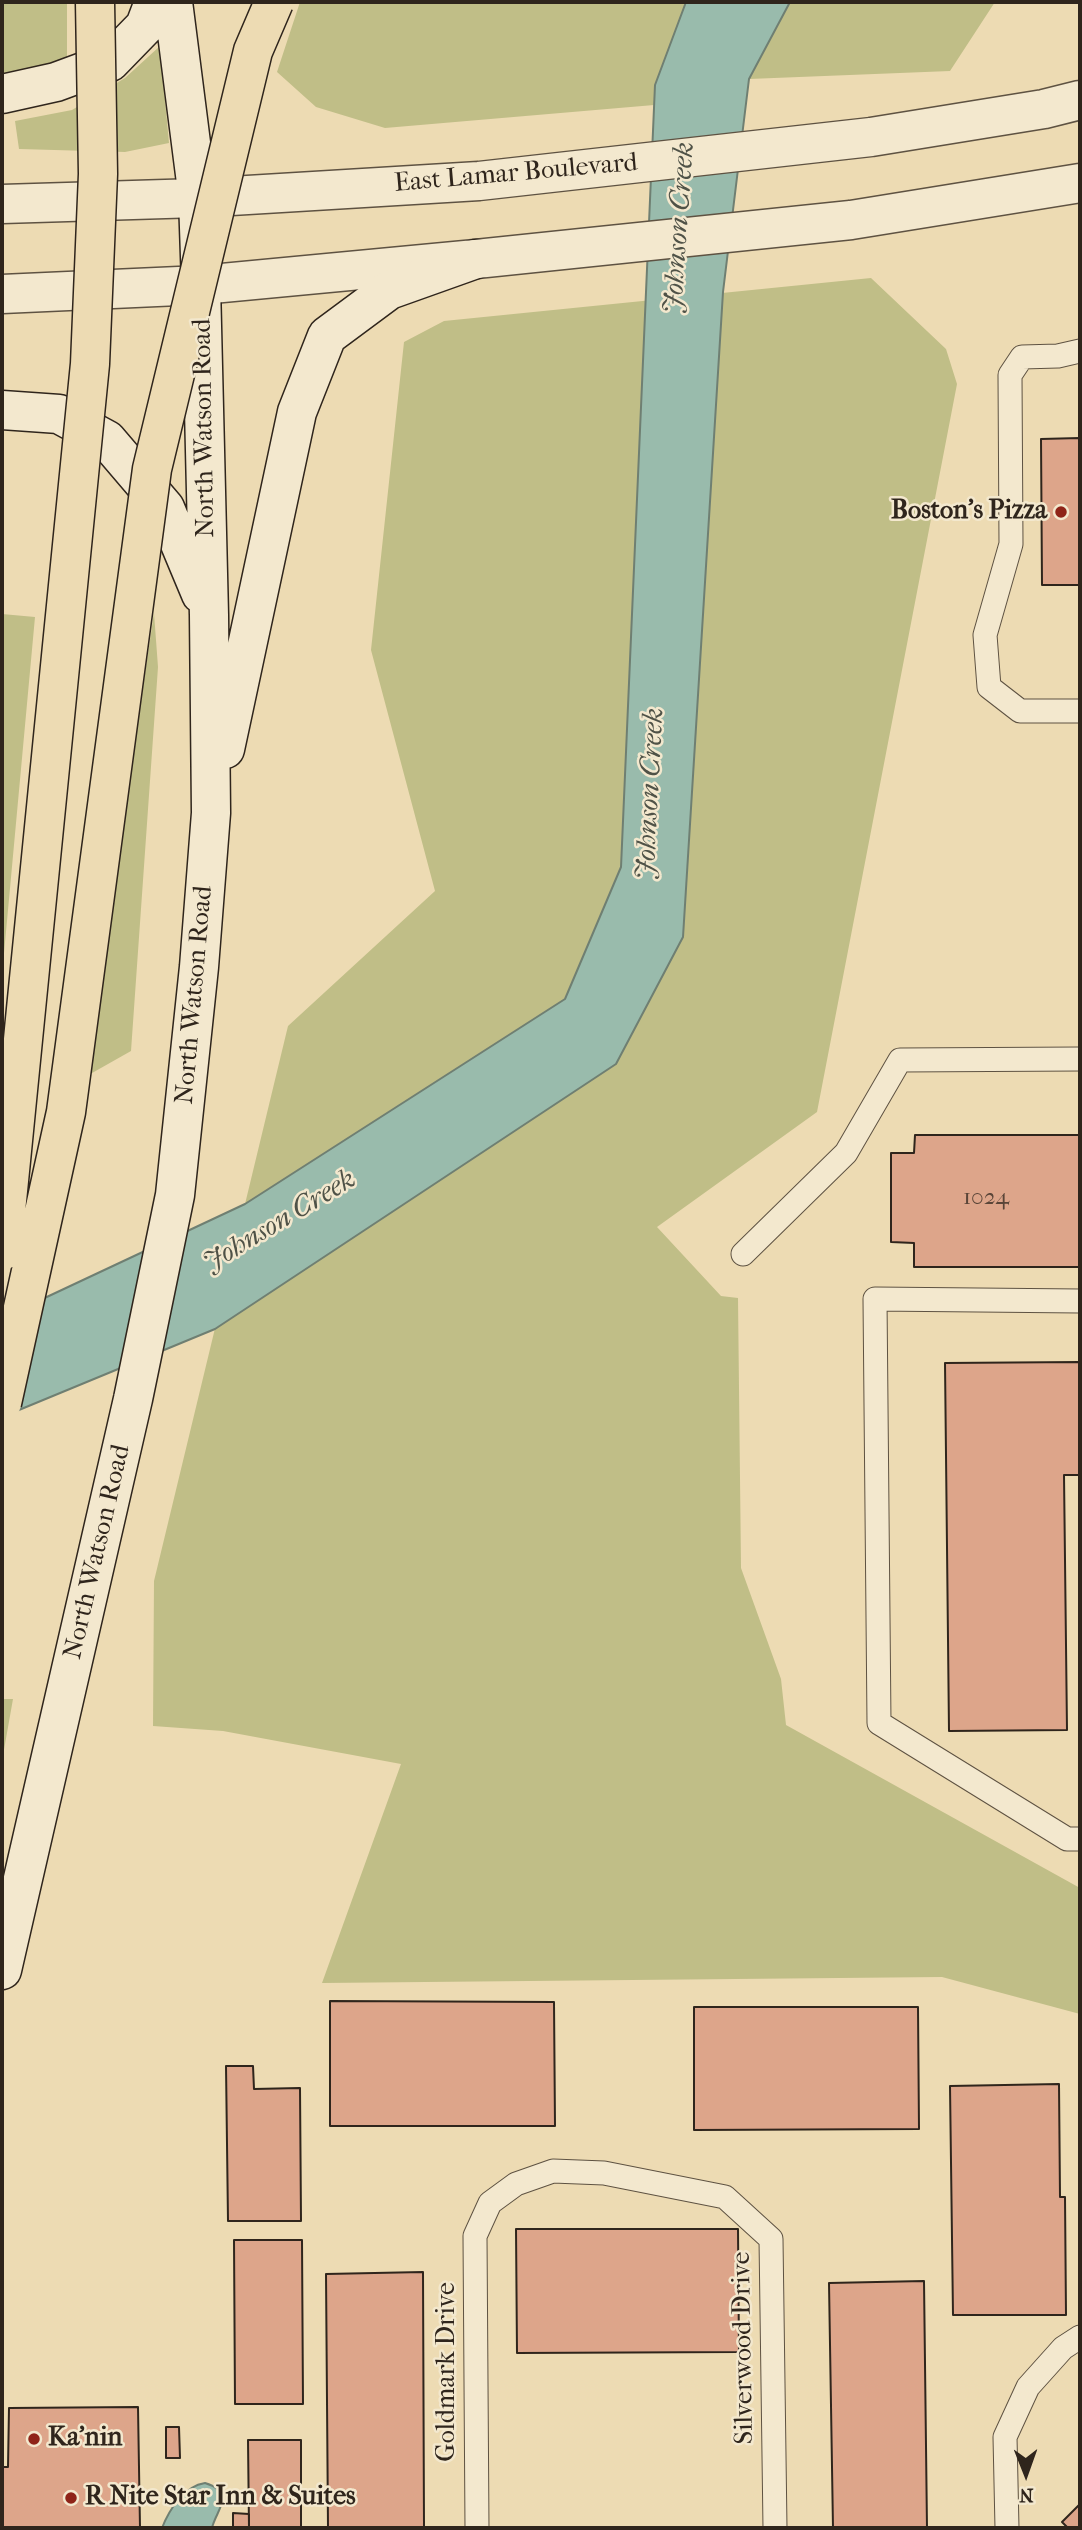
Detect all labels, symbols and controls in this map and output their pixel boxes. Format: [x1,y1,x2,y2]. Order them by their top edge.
water label: Johnson Creek [657,141,703,315]
street label: East Lamar Boulevard [393,148,639,200]
street label: North Watson Road [187,318,223,538]
place label: Boston's Pizza [891,496,1047,528]
marker: Boston's Pizza [1053,504,1069,520]
water label: Johnson Creek [630,707,672,881]
street label: North Watson Road [170,885,220,1105]
water label: Johnson Creek [198,1163,362,1281]
house number: 1024 [963,1184,1009,1212]
street label: North Watson Road [58,1442,138,1662]
street label: Silverwood Drive [727,2251,761,2445]
street label: Goldmark Drive [432,2282,464,2462]
place label: Ka'nin [48,2423,122,2455]
marker: Ka'nin [26,2431,42,2447]
north arrow [991,2439,1061,2509]
place label: R Nite Star Inn & Suites [85,2482,356,2514]
text: N [1019,2484,1034,2506]
marker: R Nite Star Inn & Suites [63,2490,79,2506]

